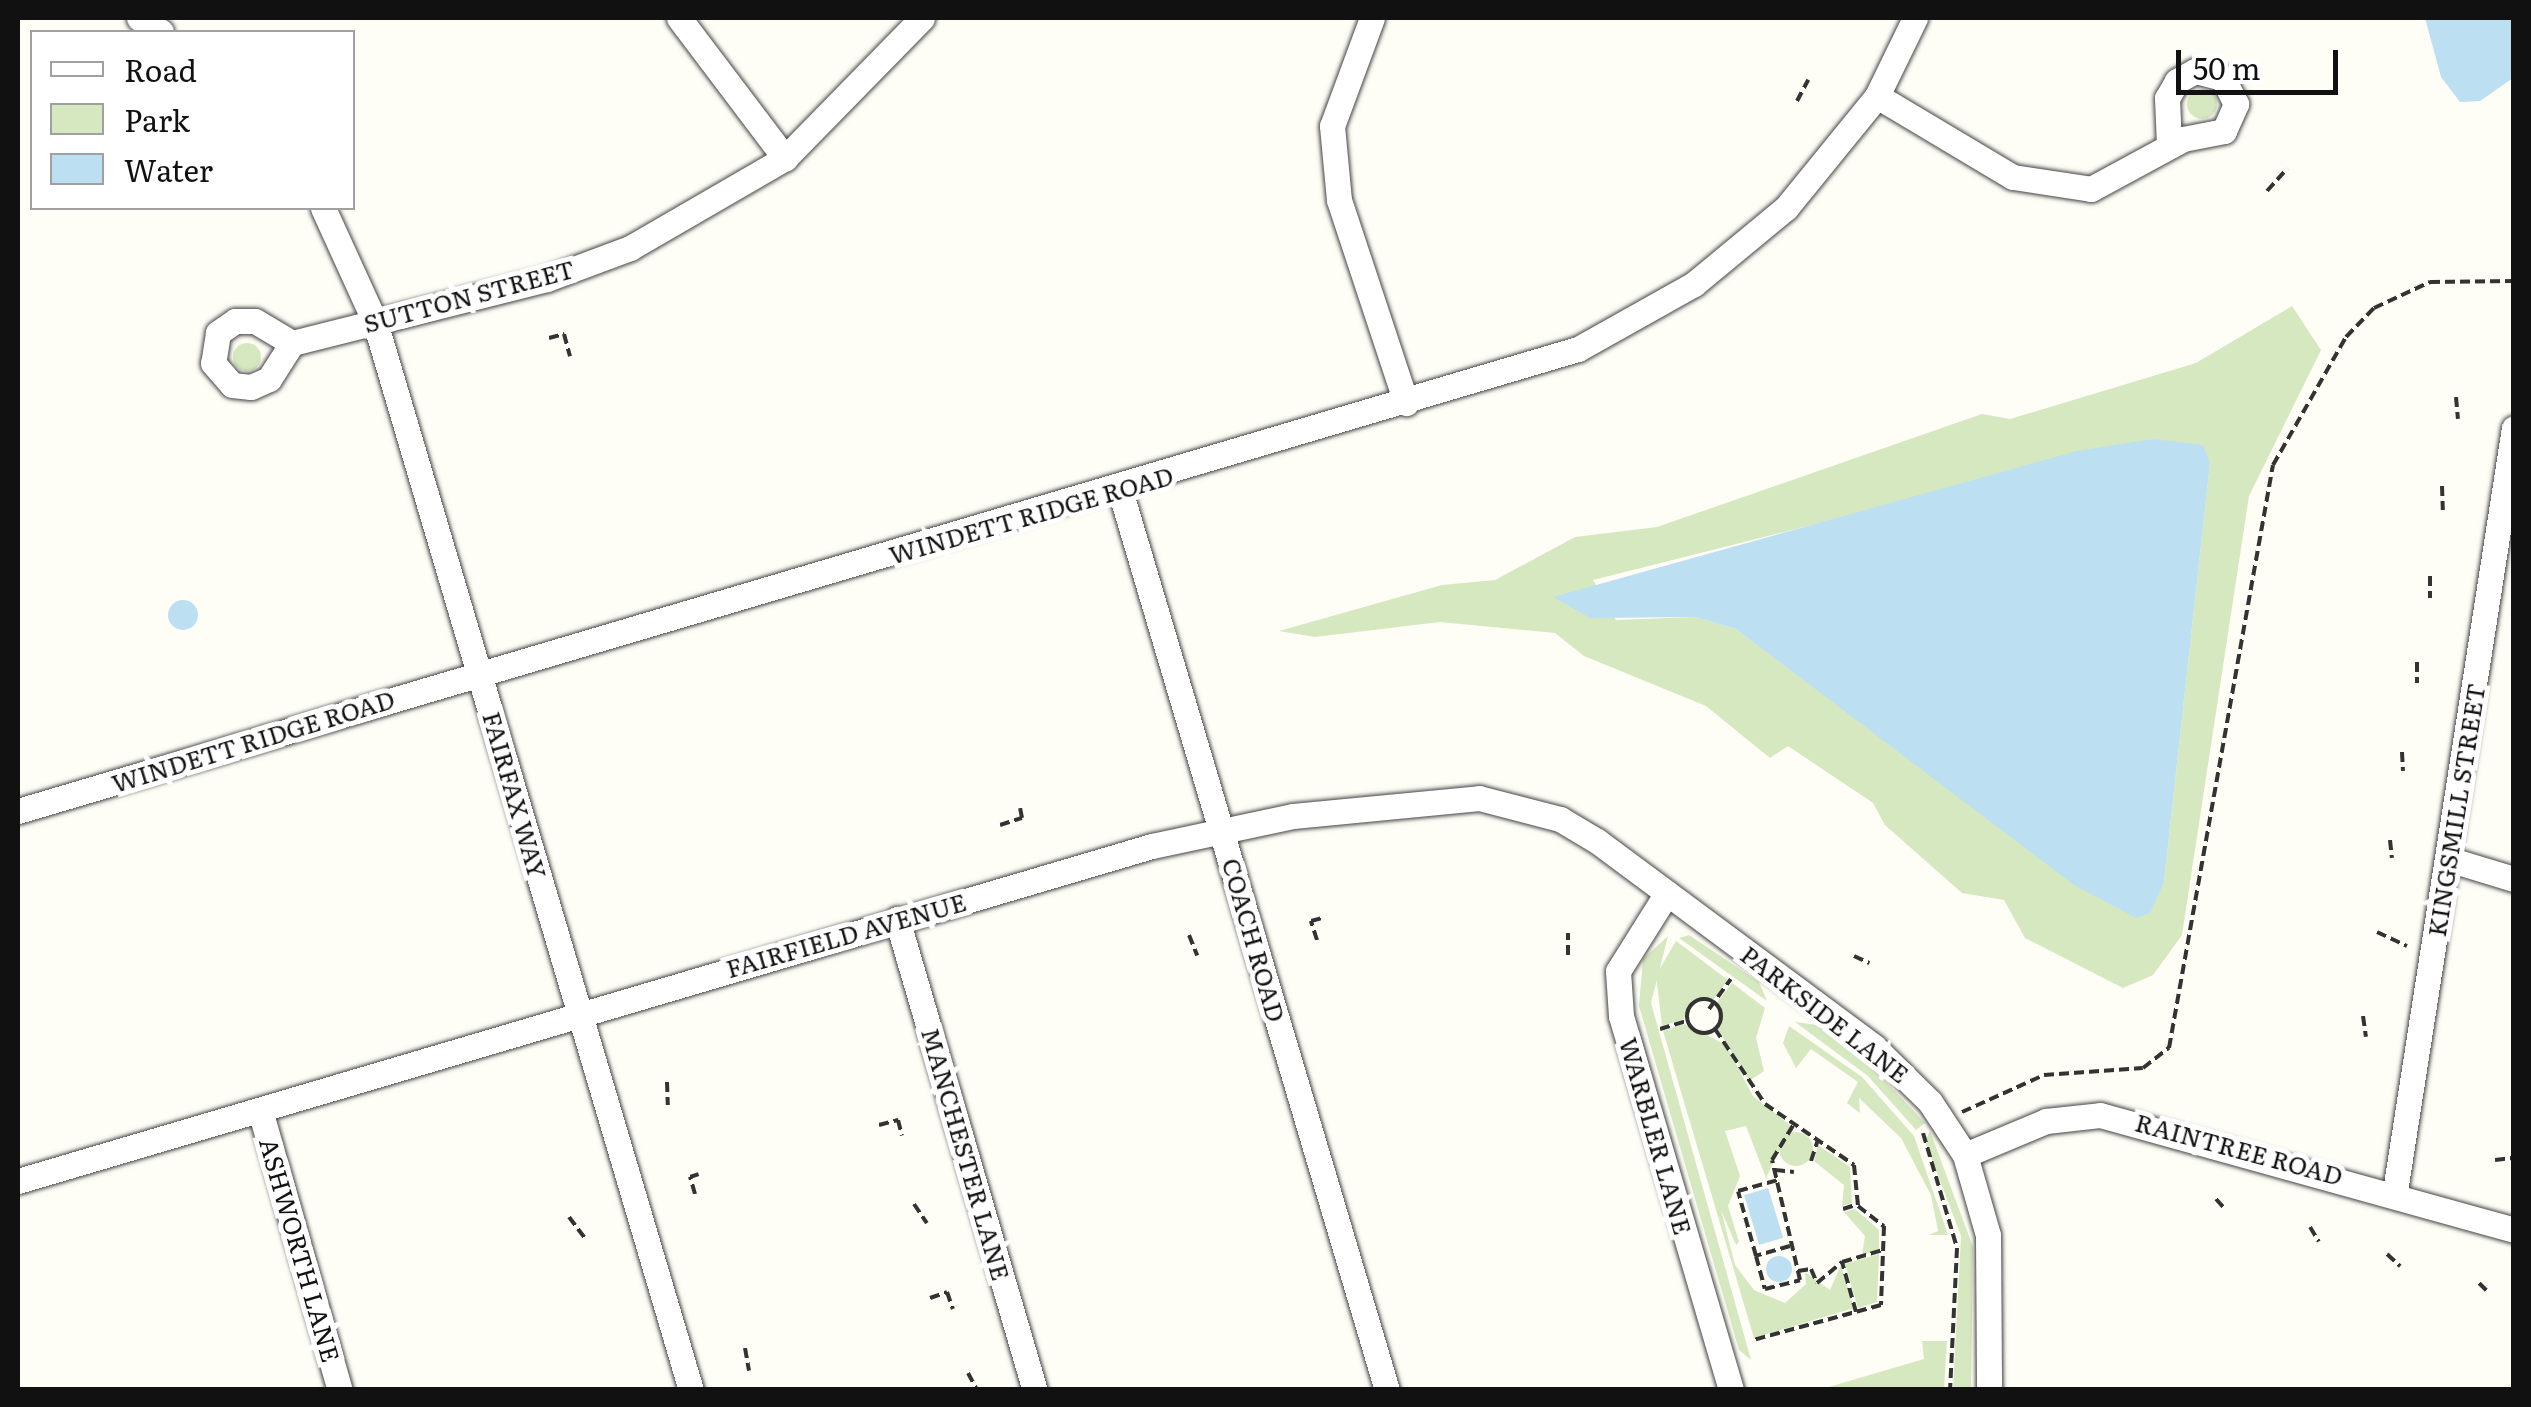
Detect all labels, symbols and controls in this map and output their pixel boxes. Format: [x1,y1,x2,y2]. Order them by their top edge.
legend [30,30,355,210]
scale bar [2181,30,2344,92]
text: 50 m [2193,45,2261,89]
text: Road [124,47,197,91]
text: Park [124,97,190,141]
text: Water [124,147,213,191]
street label: SUTTON STREET [360,253,578,339]
street label: WINDETT RIDGE ROAD [885,460,1177,570]
street label: KINGSMILL STREET [2421,681,2491,939]
street label: WINDETT RIDGE ROAD [108,684,398,798]
street label: FAIRFAX WAY [477,708,553,882]
street label: COACH ROAD [1216,855,1292,1025]
street label: FAIRFIELD AVENUE [722,886,970,984]
street label: PARKSIDE LANE [1735,939,1915,1089]
street label: MANCHESTER LANE [916,1024,1016,1284]
street label: WARBLER LANE [1614,1034,1698,1238]
street label: RAINTREE ROAD [2132,1107,2346,1191]
street label: ASHWORTH LANE [254,1134,346,1366]

